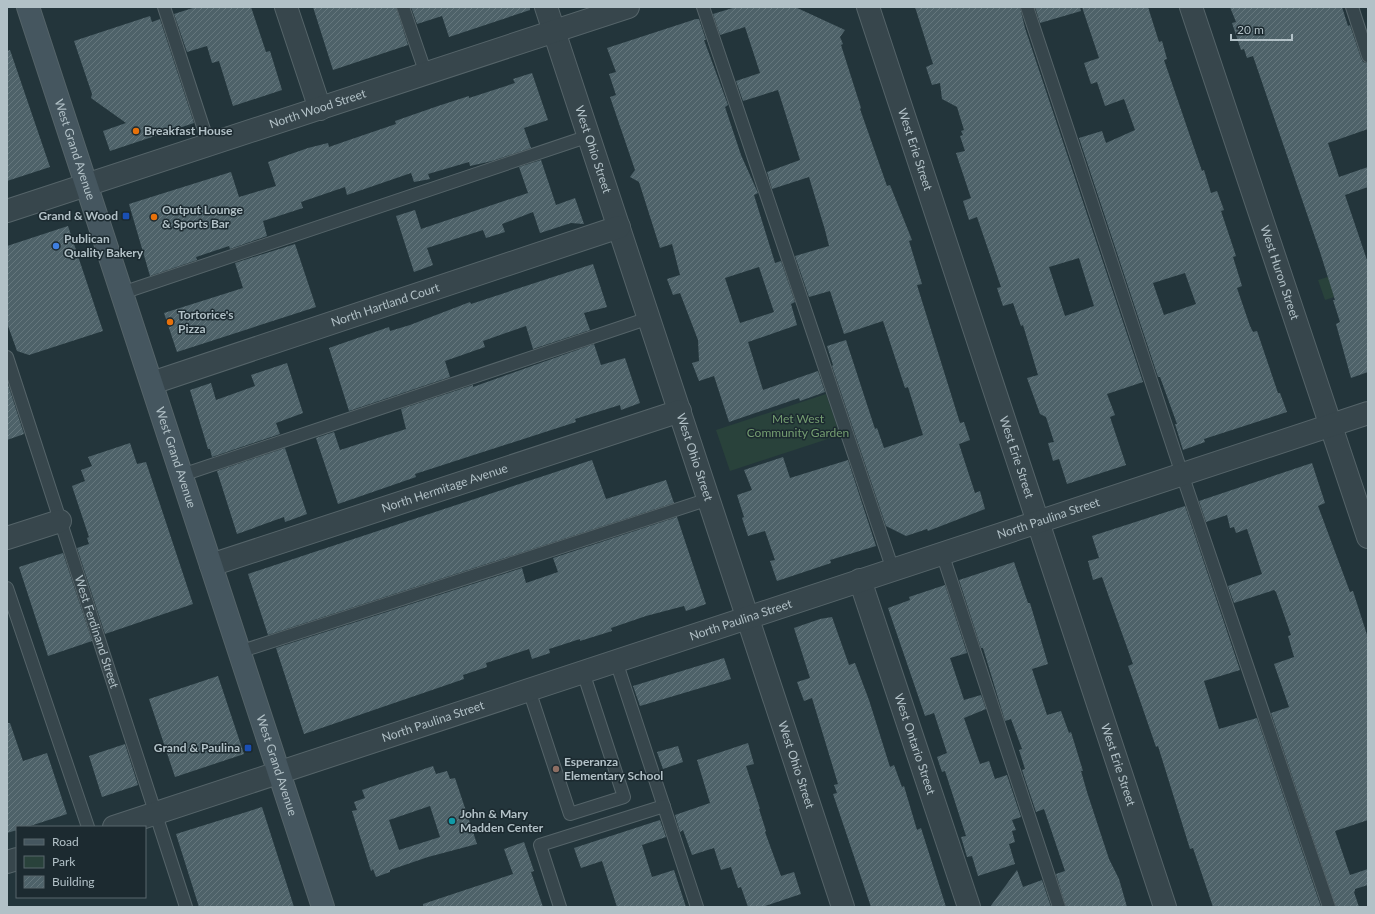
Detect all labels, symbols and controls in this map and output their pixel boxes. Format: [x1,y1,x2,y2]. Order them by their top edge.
scale bar [1231,16,1292,42]
text: 20 m [1237,22,1264,37]
street label: North Wood Street [267,85,368,131]
street label: West Grand Avenue [52,97,99,202]
street label: West Ohio Street [572,104,615,196]
street label: West Erie Street [895,106,936,193]
place label: Breakfast House [144,123,233,138]
marker: Breakfast House [131,126,141,136]
place label: Output Lounge & Sports Bar [162,202,243,231]
place label: Grand & Wood [38,208,118,223]
marker: Grand & Wood [121,211,131,221]
marker: Output Lounge & Sports Bar [149,212,159,222]
street label: West Huron Street [1257,223,1303,322]
place label: Publican Quality Bakery [64,231,144,260]
marker: Publican Quality Bakery [51,241,61,251]
street label: North Hartland Court [329,279,442,330]
place label: Tortorice's Pizza [178,307,233,336]
marker: Tortorice's Pizza [165,317,175,327]
street label: West Grand Avenue [153,405,200,510]
street label: West Ohio Street [674,411,717,503]
park label: Met West Community Garden [747,411,849,440]
street label: West Erie Street [996,414,1038,501]
street label: North Hermitage Avenue [380,460,510,515]
street label: North Paulina Street [995,494,1102,542]
street label: West Ferdinand Street [72,573,123,691]
street label: North Paulina Street [687,595,794,644]
street label: West Ontario Street [891,691,939,797]
street label: North Paulina Street [380,697,487,745]
street label: West Grand Avenue [253,713,301,818]
street label: West Ohio Street [775,719,818,811]
street label: West Erie Street [1098,722,1139,808]
place label: Grand & Paulina [154,740,240,755]
marker: Grand & Paulina [243,743,253,753]
place label: Esperanza Elementary School [564,754,663,783]
marker: Esperanza Elementary School [551,764,561,774]
place label: John & Mary Madden Center [460,806,544,835]
marker: John & Mary Madden Center [447,816,457,826]
legend [16,826,146,898]
text: Road [52,834,79,849]
text: Park [52,854,76,869]
text: Building [52,874,95,889]

